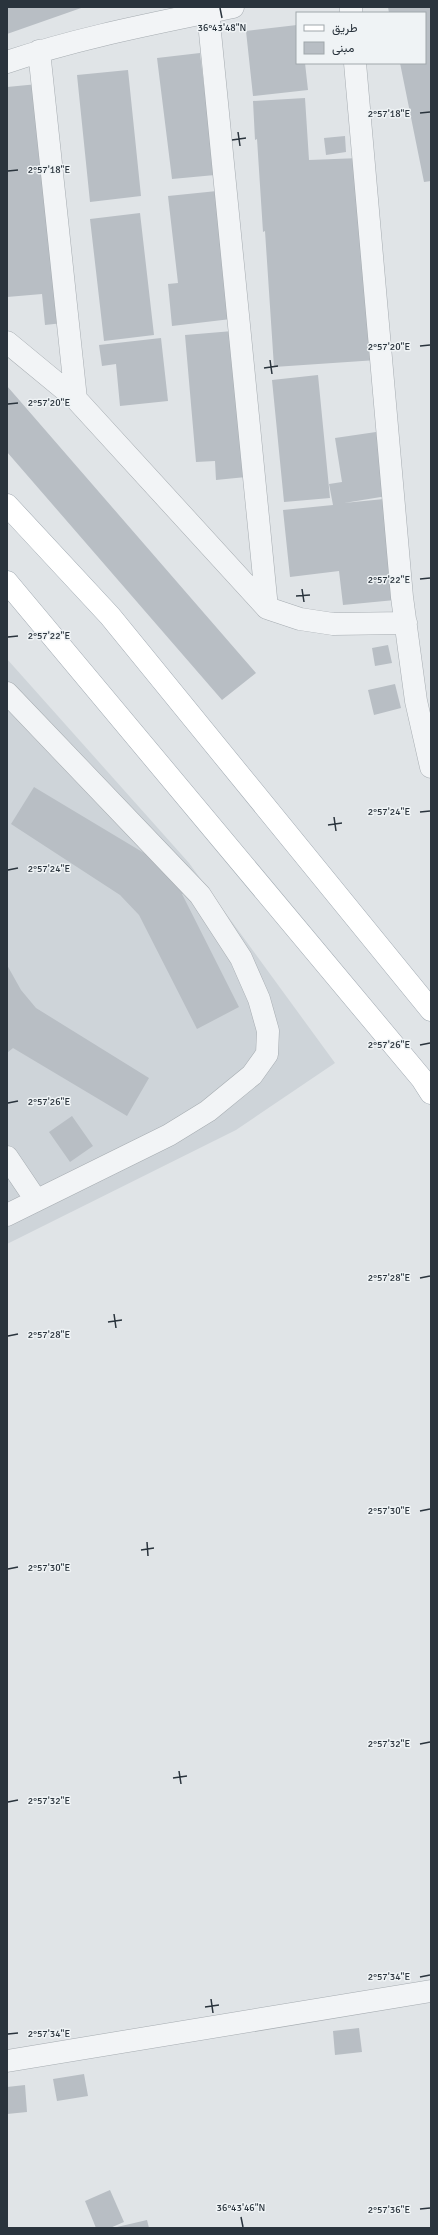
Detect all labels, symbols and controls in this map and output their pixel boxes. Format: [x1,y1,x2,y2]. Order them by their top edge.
legend [296,12,426,64]
text: طريق [332,21,358,36]
text: 36°43'48"N [198,22,246,34]
text: مبنى [332,41,354,56]
text: 2°57'18"E [368,108,410,120]
text: 2°57'18"E [28,164,70,176]
text: 2°57'20"E [368,341,410,353]
text: 2°57'20"E [28,397,70,409]
text: 2°57'22"E [368,574,410,586]
text: 2°57'22"E [28,630,70,642]
text: 2°57'24"E [368,806,410,818]
text: 2°57'24"E [28,863,70,875]
text: 2°57'26"E [368,1039,410,1051]
text: 2°57'26"E [28,1096,70,1108]
text: 2°57'28"E [368,1272,410,1284]
text: 2°57'28"E [28,1329,70,1341]
text: 2°57'30"E [368,1505,410,1517]
text: 2°57'30"E [28,1562,70,1574]
text: 2°57'32"E [368,1738,410,1750]
text: 2°57'32"E [28,1795,70,1807]
text: 2°57'34"E [368,1971,410,1983]
text: 2°57'34"E [28,2028,70,2040]
text: 36°43'46"N [217,2202,265,2214]
text: 2°57'36"E [368,2204,410,2216]

